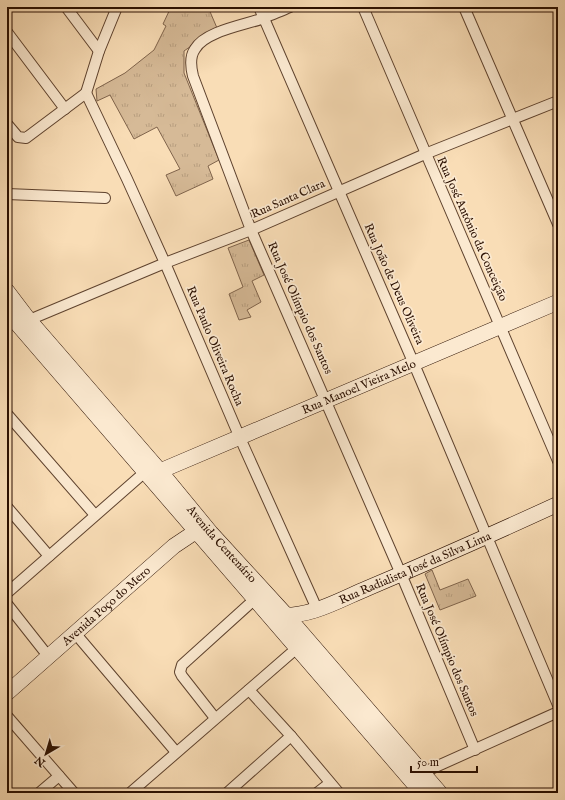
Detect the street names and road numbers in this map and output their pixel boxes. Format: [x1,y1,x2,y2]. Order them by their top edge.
street label: Rua José Antônio da Conceição [432,155,511,304]
street label: Rua Santa Clara [249,176,328,222]
street label: Rua João de Deus Oliveira [360,221,428,348]
street label: Rua José Olímpio dos Santos [263,240,336,377]
street label: Rua Paulo Oliveira Rocha [183,284,247,409]
street label: Rua Manoel Vieira Melo [300,356,419,417]
street label: Avenida Centenário [183,501,260,586]
street label: Rua Radialista José da Silva Lima [336,528,494,608]
street label: Avenida Poço do Mero [58,562,154,649]
street label: Rua José Olímpio dos Santos [411,581,482,719]

